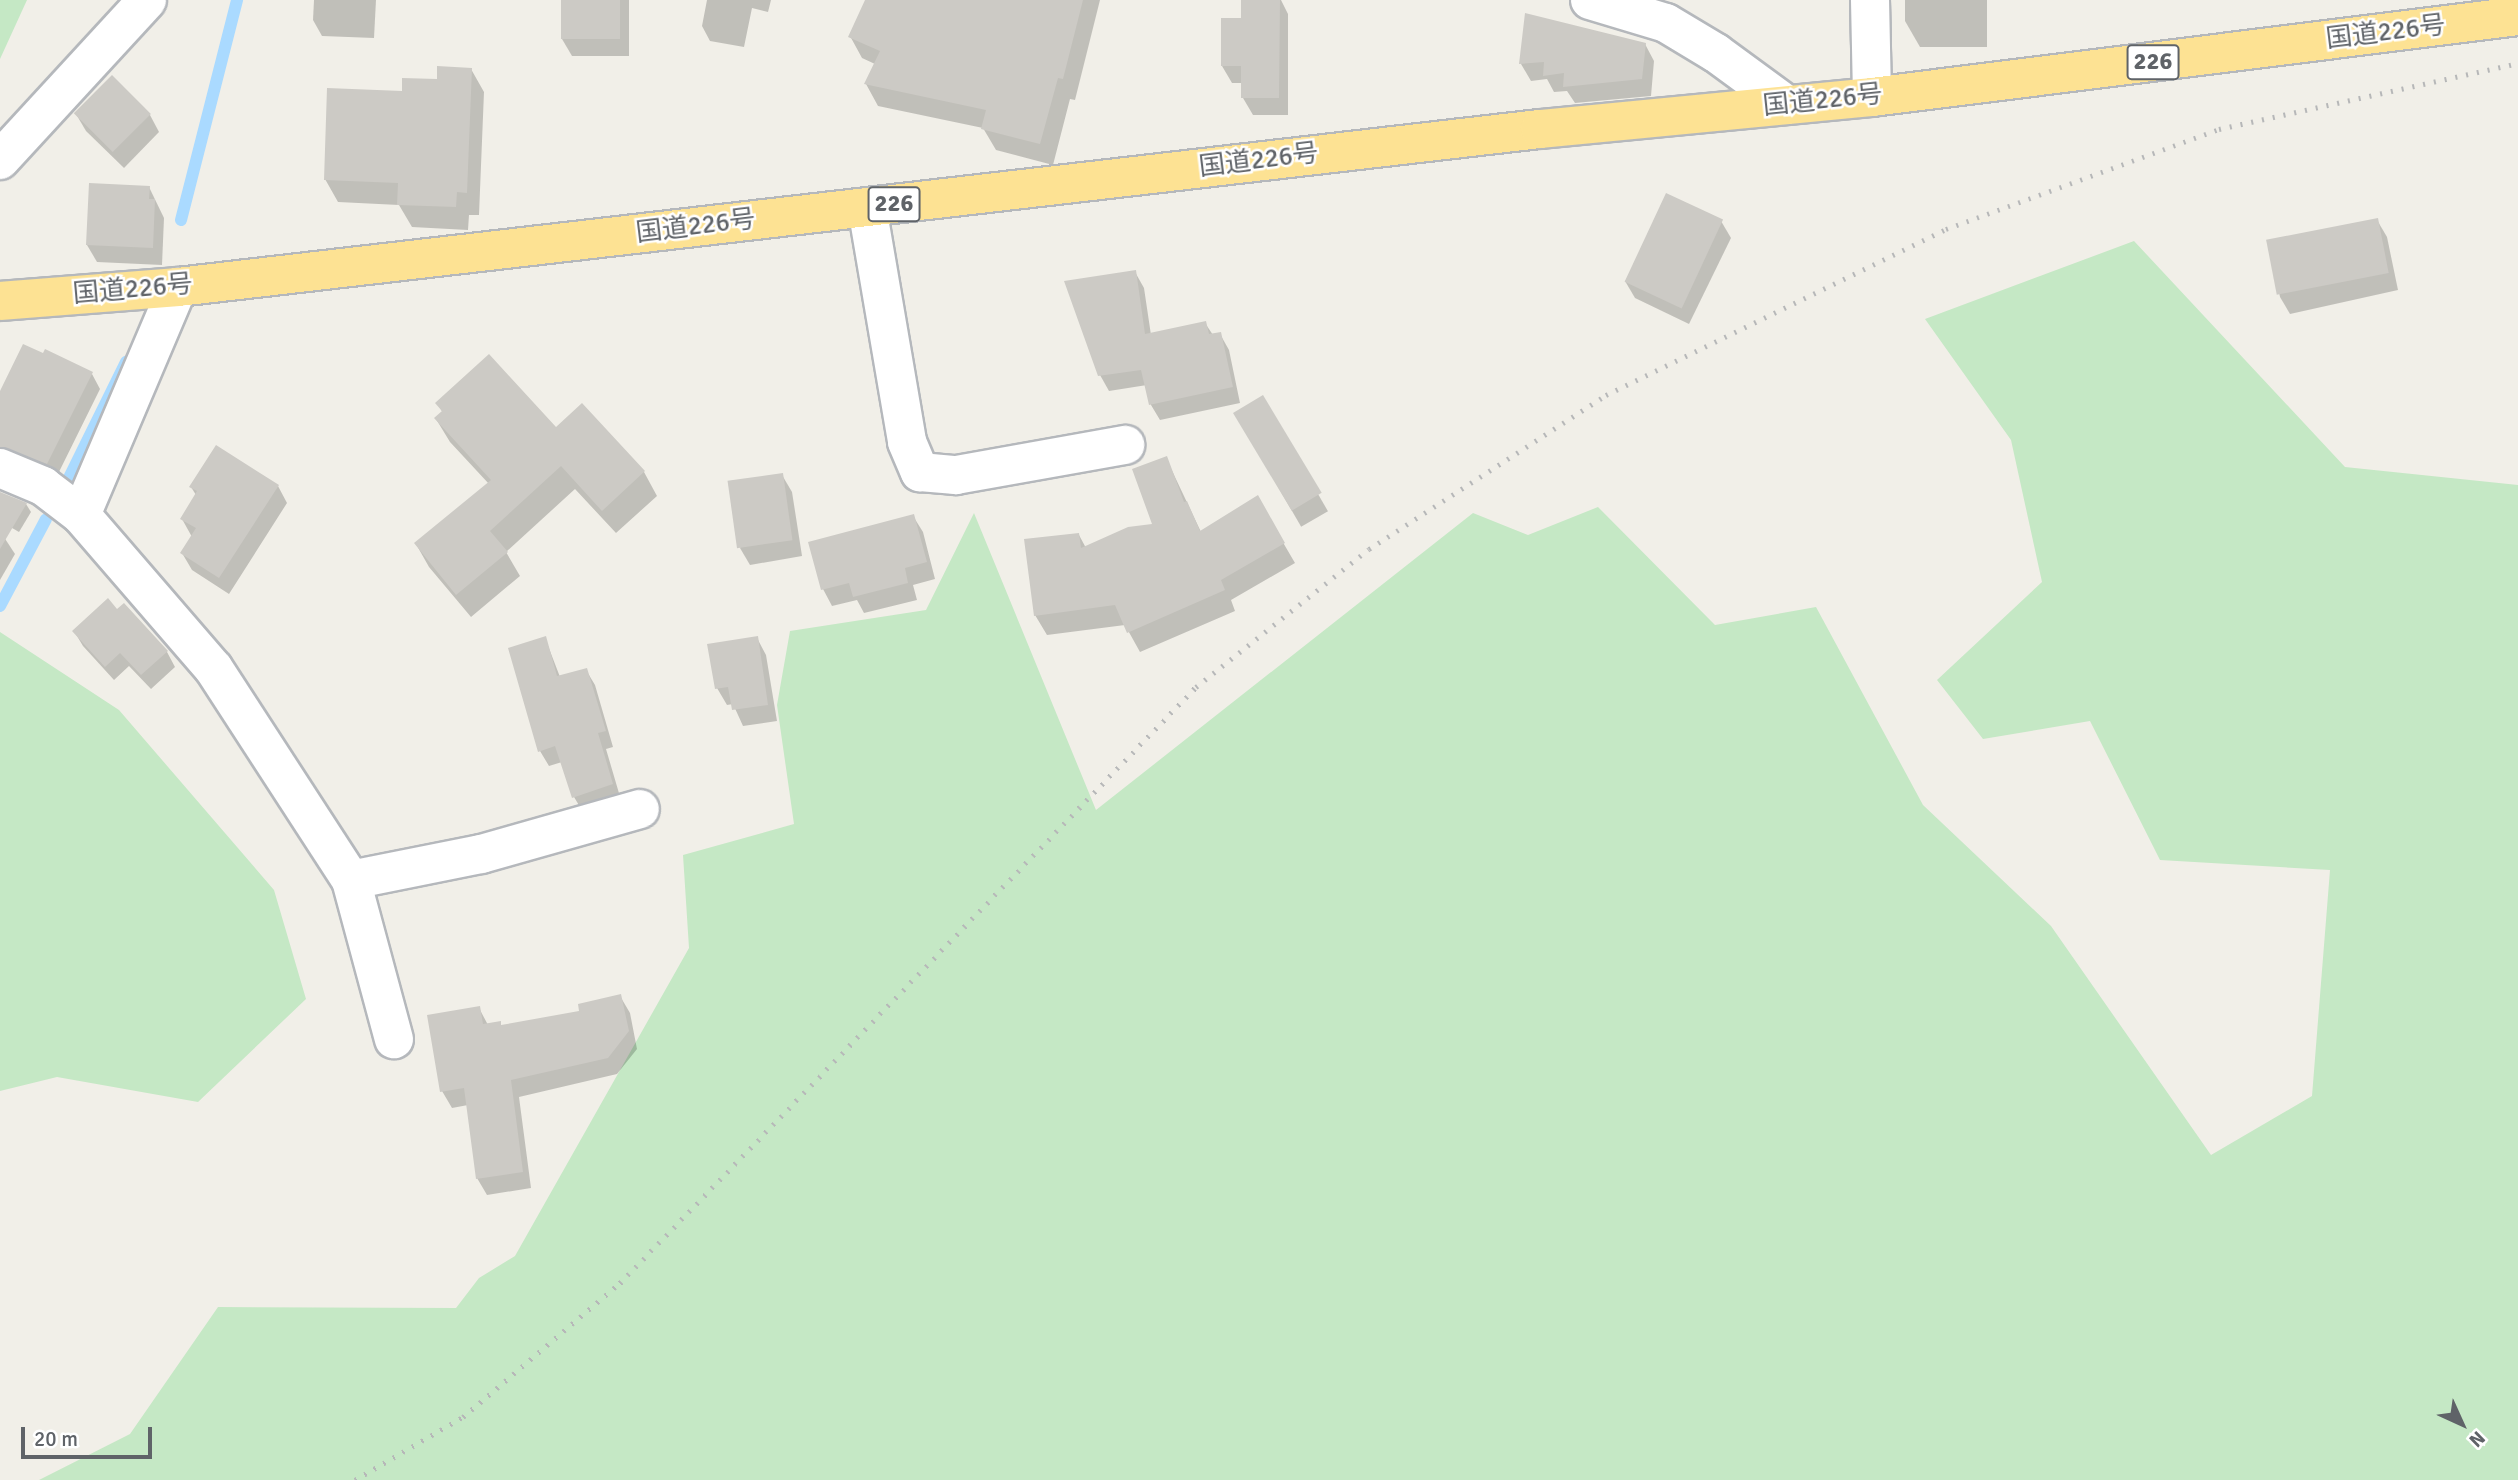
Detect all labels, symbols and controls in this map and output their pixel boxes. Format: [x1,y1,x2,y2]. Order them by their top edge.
street label: 国道226号 [2324,10,2448,56]
road number: 226 [2125,42,2181,82]
street label: 国道226号 [1762,79,1884,123]
street label: 国道226号 [1197,138,1321,184]
road number: 226 [866,184,922,224]
street label: 国道226号 [634,204,758,250]
street label: 国道226号 [72,269,194,311]
north arrow [2427,1389,2497,1459]
scale bar [24,1414,156,1458]
text: 20 m [34,1426,78,1452]
text: N [2464,1426,2490,1452]

